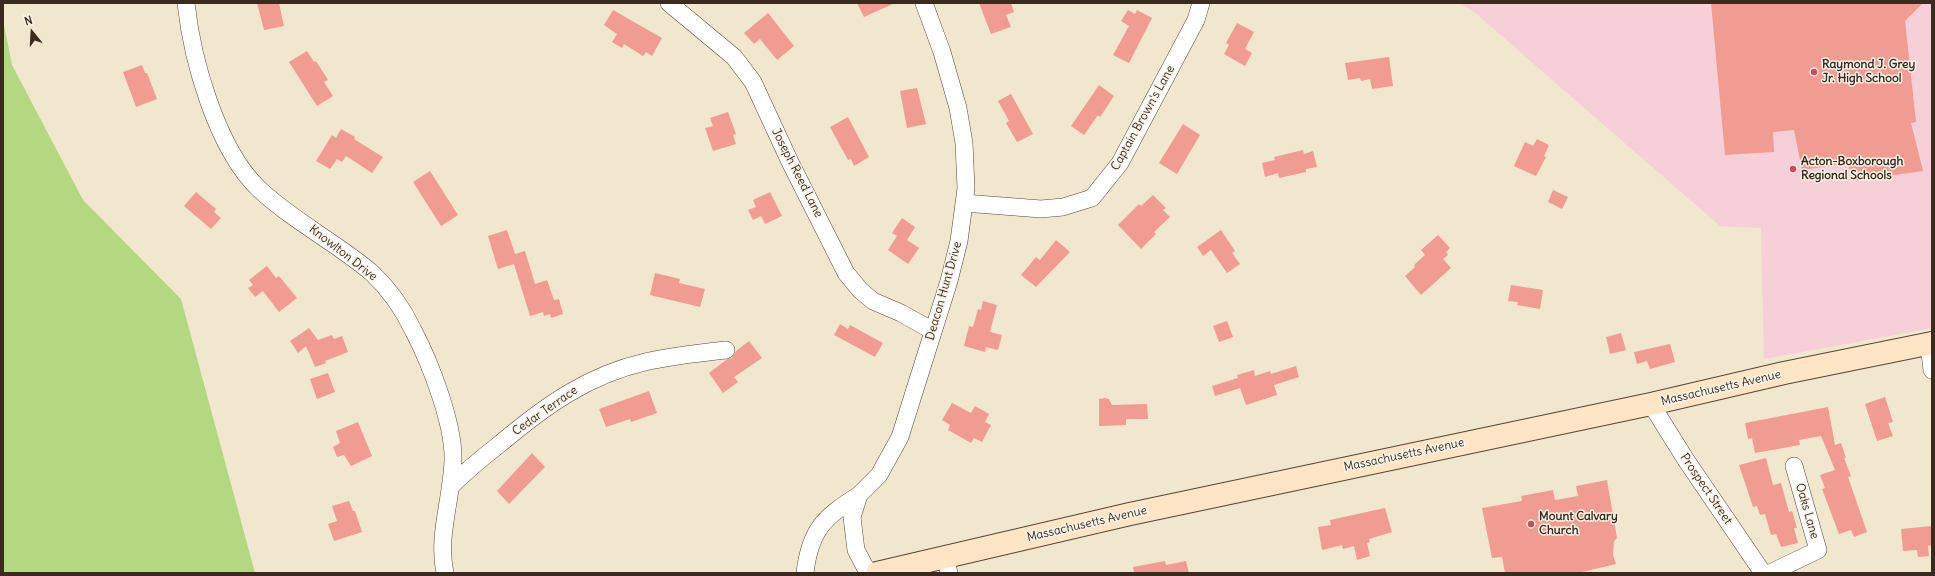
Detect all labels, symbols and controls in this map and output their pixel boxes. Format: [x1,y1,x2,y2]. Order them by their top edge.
north arrow [12,12,52,52]
text: N [23,13,34,28]
place label: Raymond J. Grey Jr. High School [1822,58,1915,86]
street label: Captain Brown's Lane [1108,63,1178,173]
marker: Raymond J. Grey Jr. High School [1809,67,1819,77]
street label: Joseph Reed Lane [768,126,826,220]
place label: Acton-Boxborough Regional Schools [1801,155,1903,183]
marker: Acton-Boxborough Regional Schools [1788,164,1798,174]
street label: Knowlton Drive [306,222,380,284]
street label: Deacon Hunt Drive [923,240,965,342]
street label: Massachusetts Avenue [1660,367,1782,409]
street label: Cedar Terrace [510,383,580,439]
street label: Massachusetts Avenue [1342,435,1466,475]
street label: Prospect Street [1677,451,1735,527]
street label: Oaks Lane [1792,481,1822,541]
street label: Massachusetts Avenue [1026,503,1148,545]
place label: Mount Calvary Church [1539,510,1618,538]
marker: Mount Calvary Church [1526,519,1536,529]

